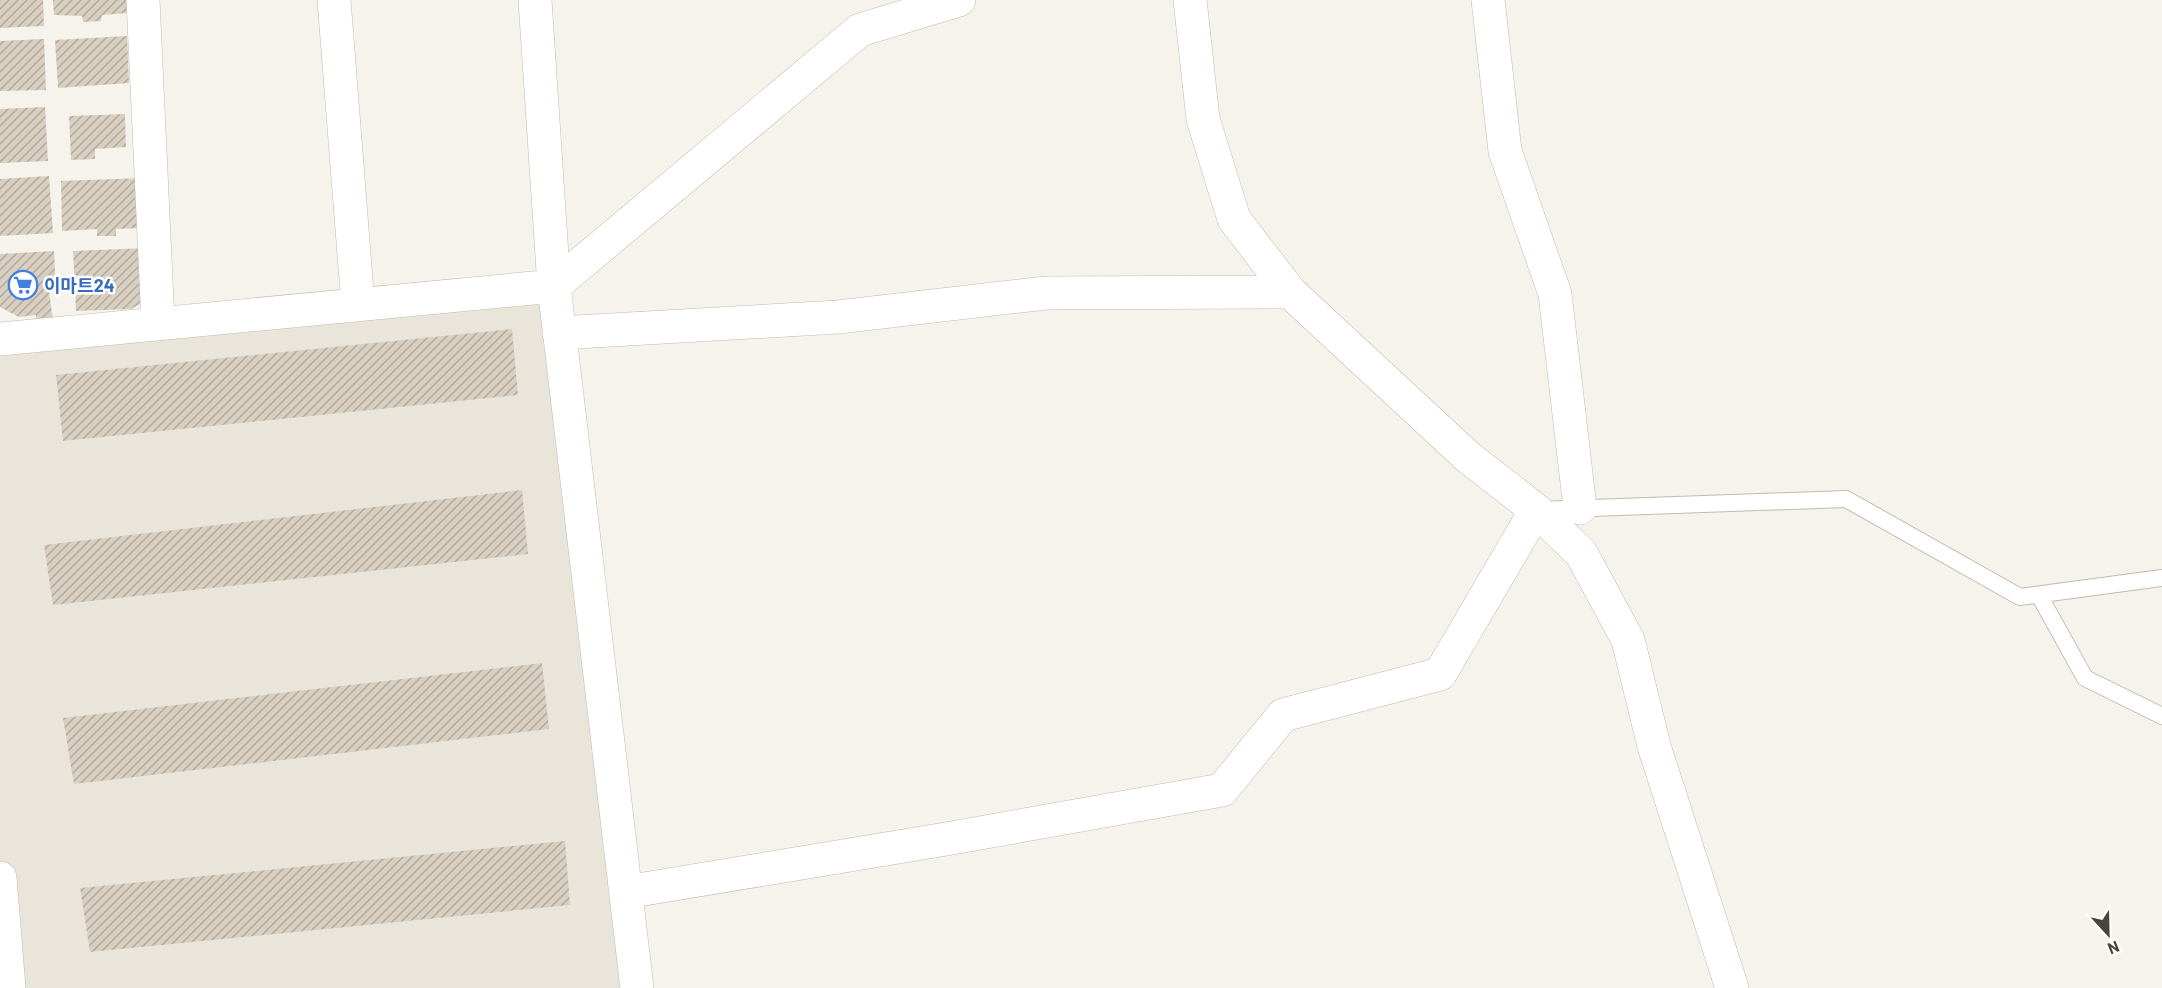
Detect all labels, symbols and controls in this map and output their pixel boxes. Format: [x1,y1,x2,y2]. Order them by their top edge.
supermarket icon: 이마트24 [7,269,39,301]
place label: 이마트24 [44,274,115,296]
north arrow [2078,904,2138,964]
text: N [2105,938,2122,959]

